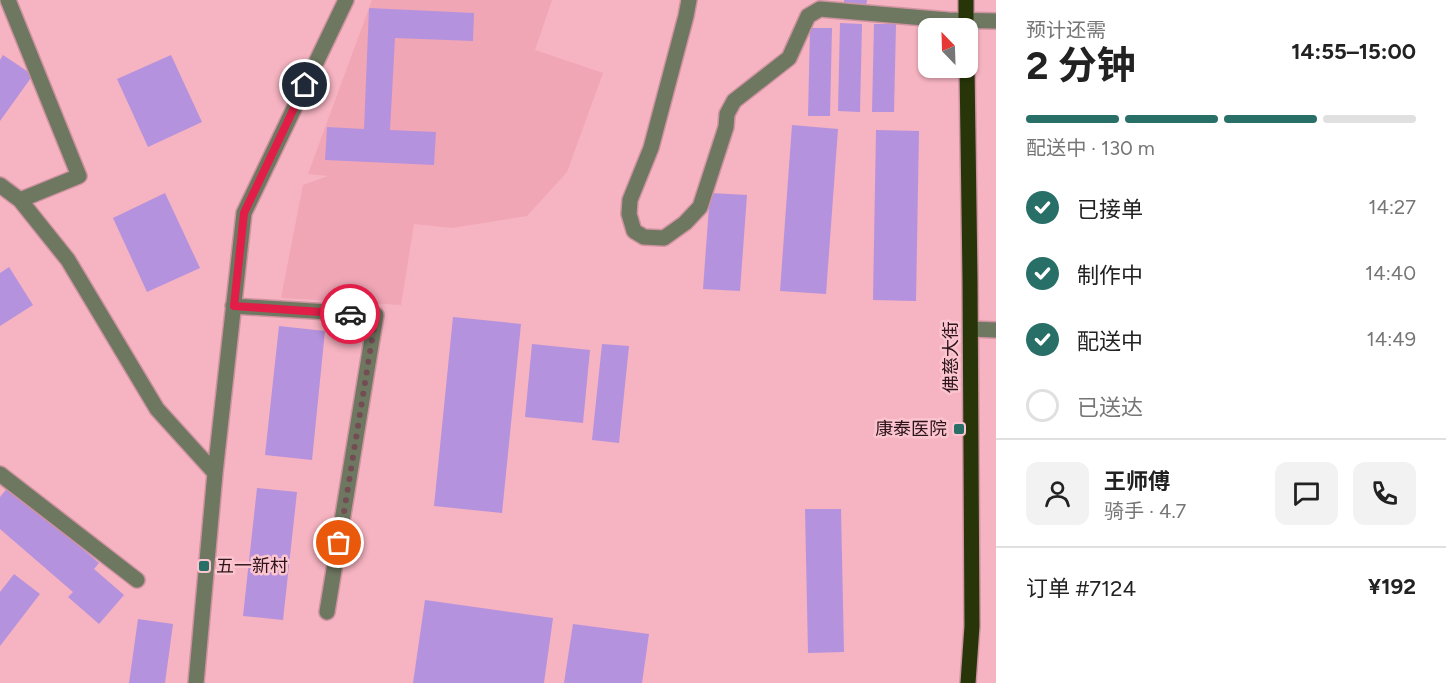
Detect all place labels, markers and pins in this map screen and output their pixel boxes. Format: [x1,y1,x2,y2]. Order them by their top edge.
pin [279,59,330,110]
place label: 康泰医院 [875,418,947,440]
marker: 康泰医院 [952,422,966,436]
pin [313,517,364,568]
place label: 五一新村 [216,555,288,577]
marker: 五一新村 [197,559,211,573]

